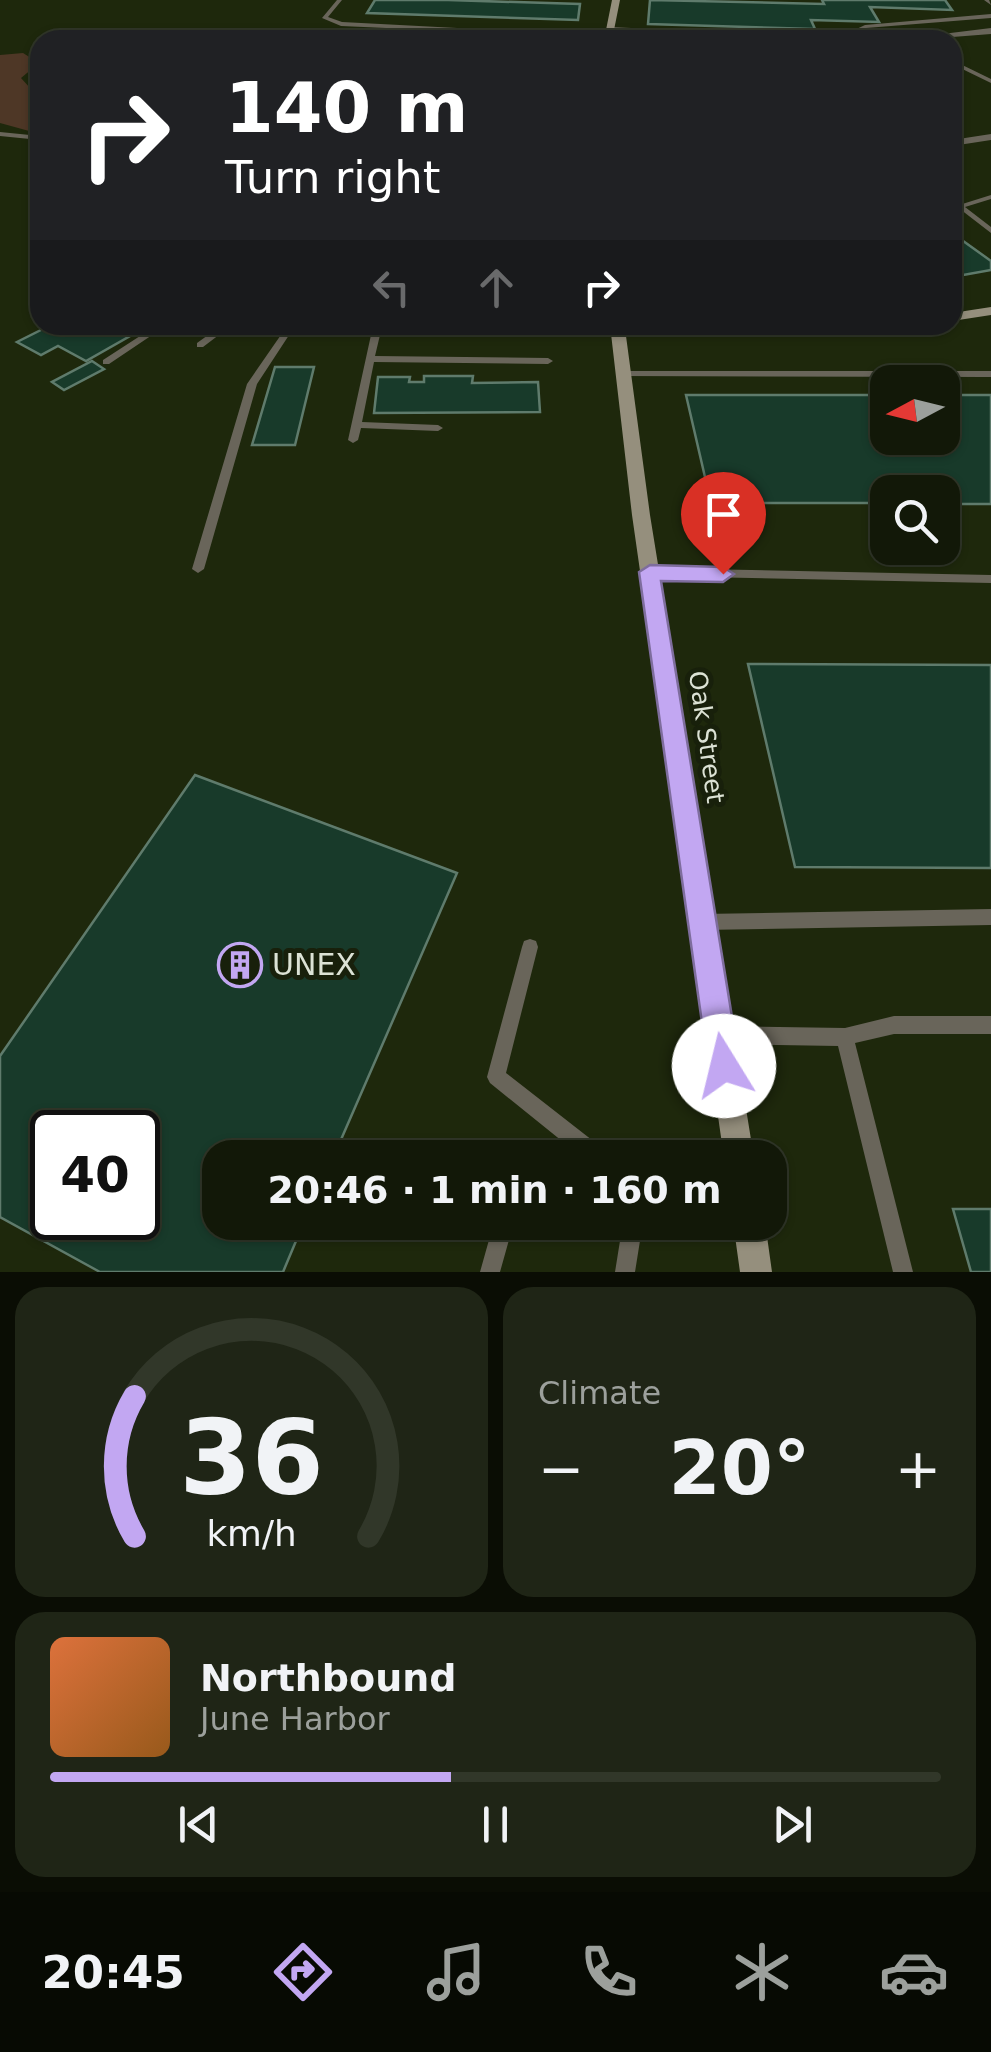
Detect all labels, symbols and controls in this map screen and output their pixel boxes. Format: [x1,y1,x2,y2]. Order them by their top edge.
text: 140 m [225,67,468,149]
icon: right [60,70,190,200]
text: Turn right [225,151,440,204]
icon: left [364,260,419,315]
icon: ahead [469,260,524,315]
icon: right [574,260,629,315]
north arrow [870,365,960,455]
map controls [870,365,960,565]
pin [681,472,766,575]
button: search [870,475,960,565]
icon: arrive [696,487,751,542]
street label: Oak Street [683,669,730,805]
building icon: UNEX [217,942,263,988]
place label: UNEX [272,947,356,982]
position arrow [672,1014,776,1118]
speed limit sign: 40 [30,1110,160,1240]
text: 20:46 · 1 min · 160 m [267,1168,722,1212]
text: Climate [538,1374,661,1412]
text: 36 [179,1397,324,1519]
text: 20° [669,1424,810,1512]
text: − [538,1437,584,1501]
text: + [895,1437,941,1501]
text: km/h [206,1513,297,1554]
text: Northbound [200,1656,456,1700]
text: June Harbor [200,1700,390,1738]
icon: previous [171,1797,226,1852]
icon: pause [468,1797,523,1852]
icon: next [765,1797,820,1852]
icon: directions [268,1937,338,2007]
icon: music [421,1937,491,2007]
icon: phone [574,1937,644,2007]
icon: climate [727,1937,797,2007]
icon: car [879,1937,949,2007]
text: 20:45 [41,1946,185,1999]

